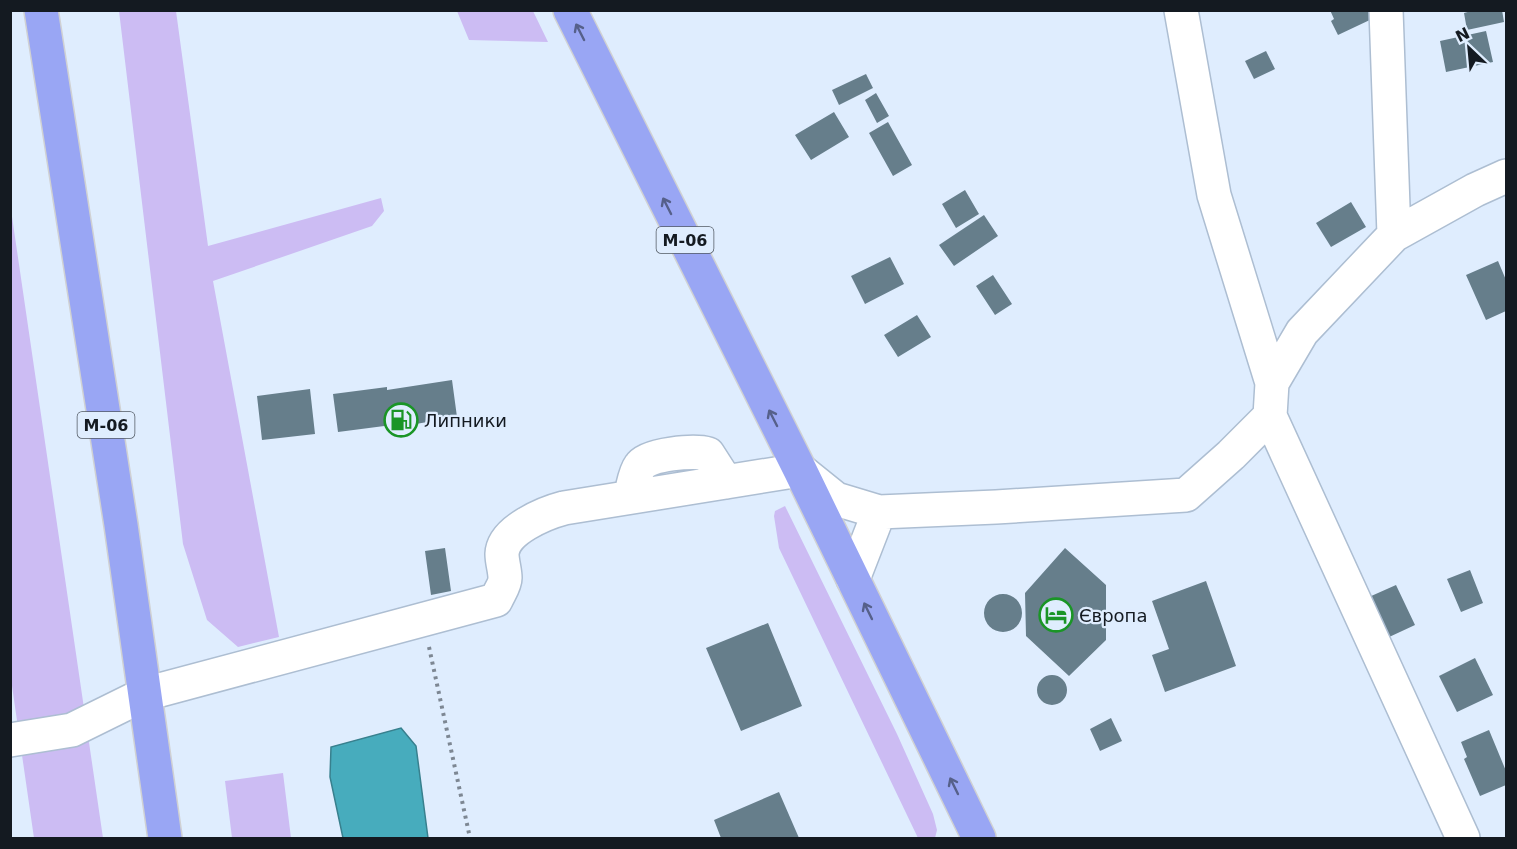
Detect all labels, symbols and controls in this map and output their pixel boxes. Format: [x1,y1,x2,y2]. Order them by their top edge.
north arrow [1439,18,1499,78]
one-way arrow [574,23,585,41]
text: N [1452,23,1473,46]
one-way arrow [661,197,673,215]
road number: М-06 [656,227,714,253]
fuel station icon: Липники [383,402,419,438]
one-way arrow [767,409,779,427]
place label: Липники [424,410,507,431]
road number: М-06 [78,412,134,438]
hotel icon: Європа [1038,597,1074,633]
one-way arrow [862,602,874,620]
place label: Європа [1079,605,1147,626]
one-way arrow [947,777,959,795]

